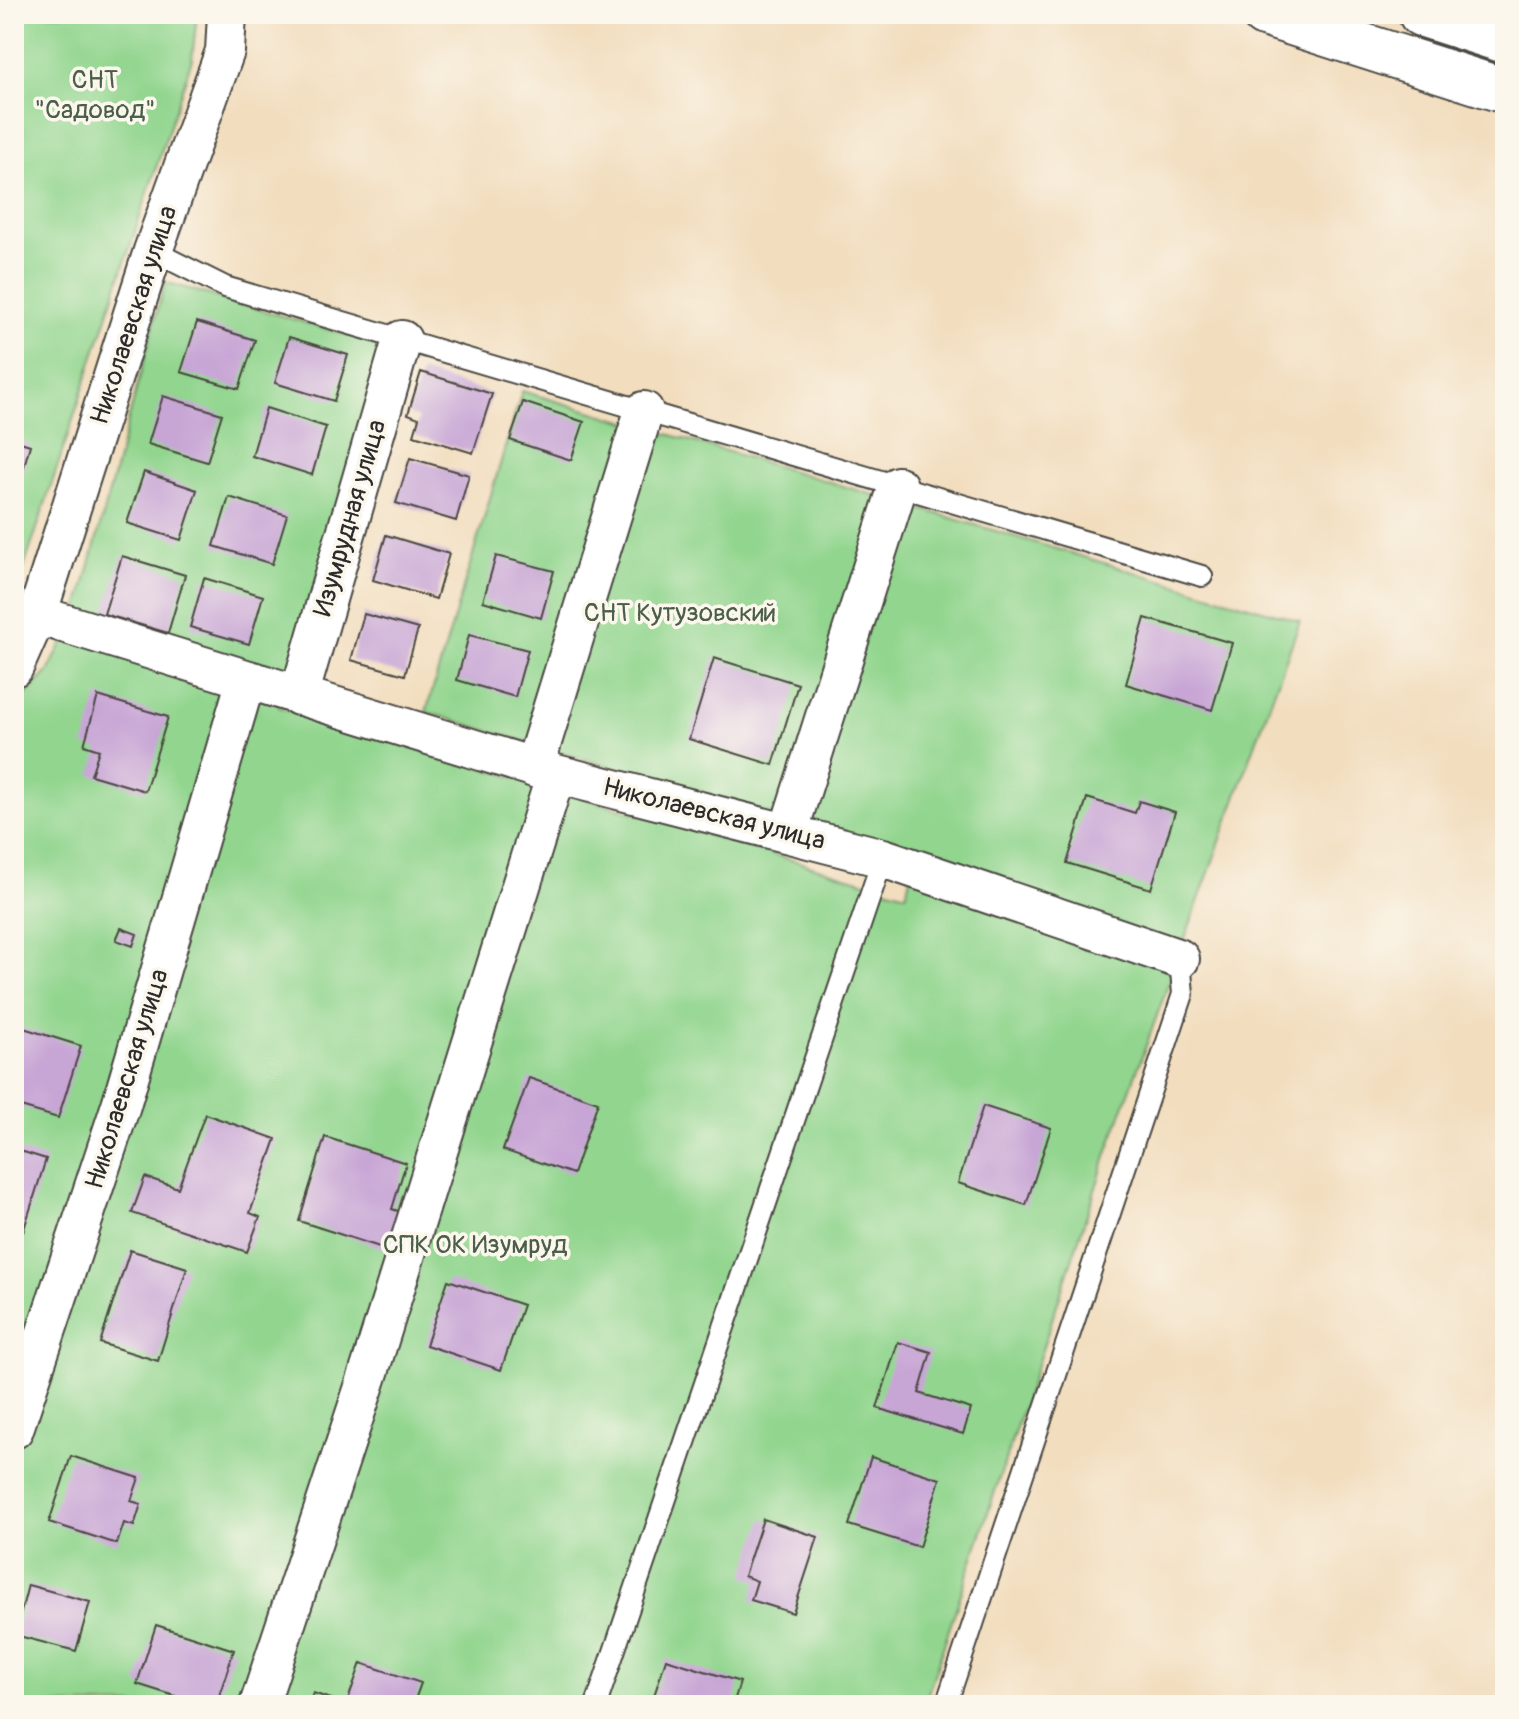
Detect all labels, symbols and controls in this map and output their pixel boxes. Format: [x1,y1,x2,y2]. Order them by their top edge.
park label: СНТ "Садовод" [34,64,156,126]
street label: Николаевская улица [84,202,184,428]
street label: Изумрудная улица [307,416,393,620]
park label: СНТ Кутузовский [584,597,776,629]
street label: Николаевская улица [599,771,829,857]
street label: Николаевская улица [78,965,176,1193]
park label: СПК ОК Изумруд [383,1229,568,1261]

